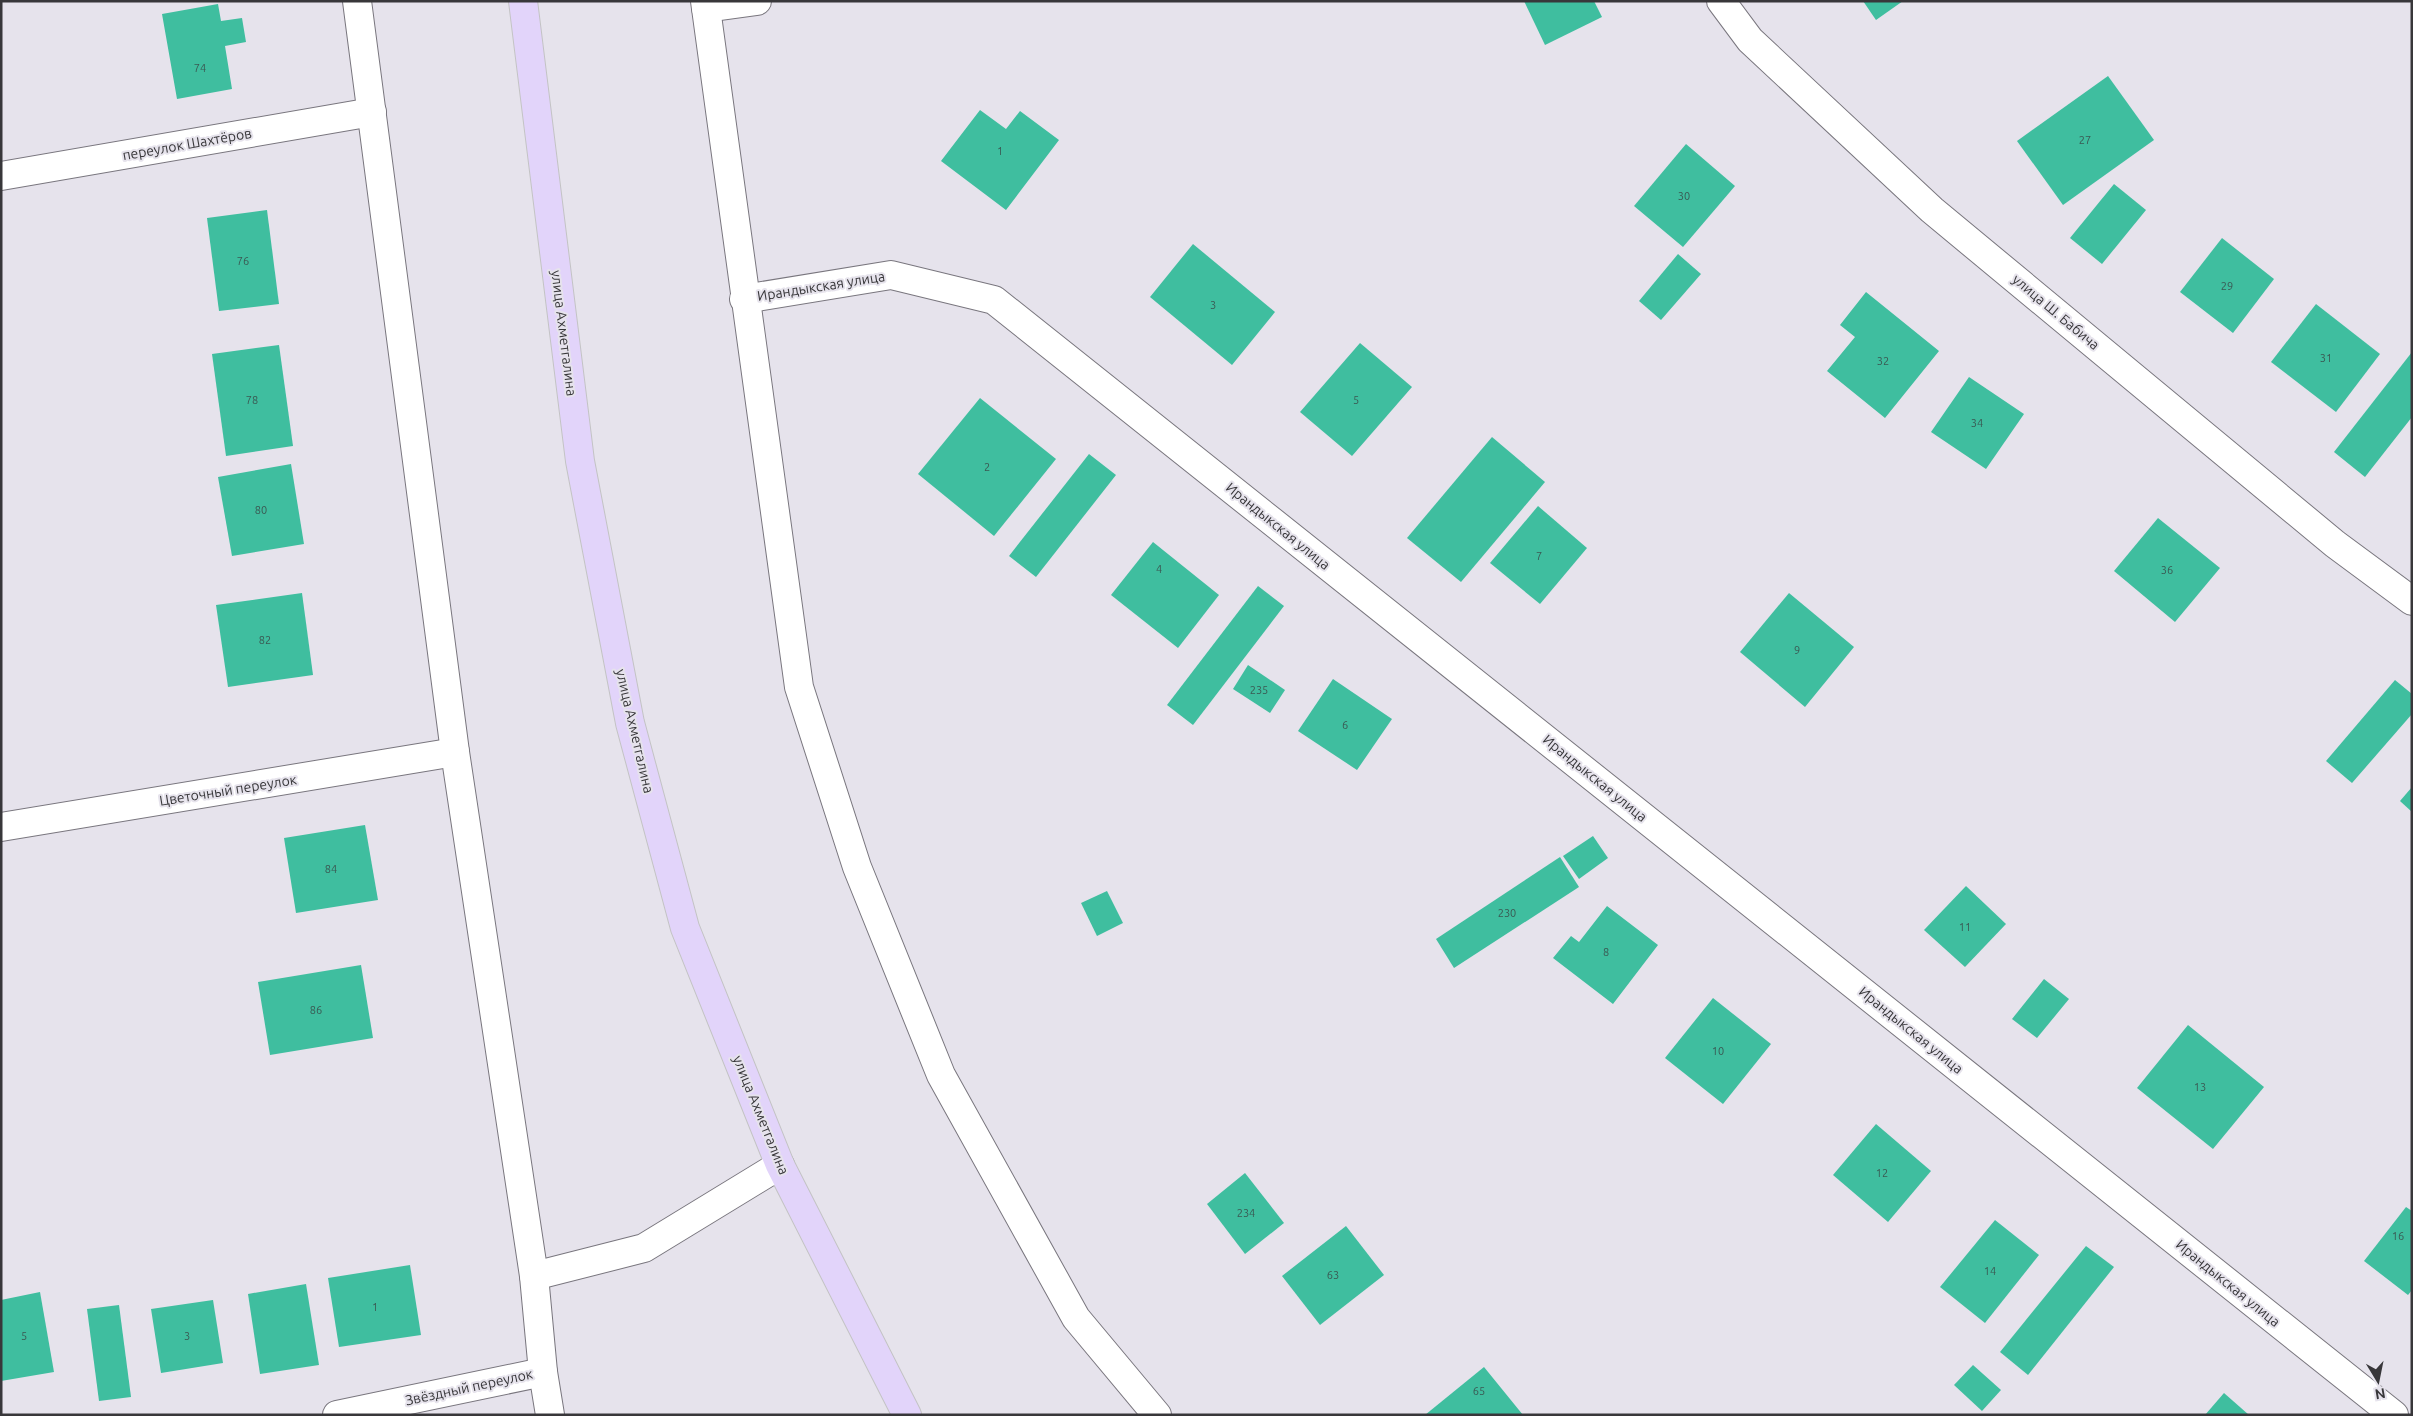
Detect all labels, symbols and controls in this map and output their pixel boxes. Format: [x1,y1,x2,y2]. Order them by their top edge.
house number: 74 [194,62,206,74]
street label: переулок Шахтёров [121,125,253,163]
house number: 27 [2079,134,2091,146]
house number: 1 [997,145,1003,157]
house number: 30 [1678,190,1690,202]
house number: 76 [237,255,249,267]
street label: Ирандыкская улица [756,268,886,304]
street label: улица Ахметгалина [548,269,580,397]
street label: улица Ш. Бабича [2009,271,2103,353]
house number: 29 [2221,280,2233,292]
house number: 3 [1210,299,1216,311]
house number: 31 [2320,352,2332,364]
house number: 32 [1877,355,1889,367]
house number: 78 [246,394,258,406]
house number: 5 [1353,394,1359,406]
house number: 34 [1971,417,1983,429]
house number: 2 [984,461,990,473]
street label: Ирандыкская улица [1223,479,1333,573]
house number: 80 [255,504,267,516]
house number: 7 [1536,550,1542,562]
house number: 4 [1156,563,1162,575]
house number: 36 [2161,564,2173,576]
house number: 82 [259,634,271,646]
house number: 9 [1794,644,1800,656]
street label: улица Ахметгалина [613,667,657,795]
house number: 235 [1250,684,1268,696]
house number: 6 [1342,719,1348,731]
street label: Ирандыкская улица [1540,731,1650,825]
street label: Цветочный переулок [158,771,298,809]
house number: 84 [325,863,337,875]
house number: 230 [1498,907,1516,919]
house number: 11 [1959,921,1971,933]
house number: 8 [1603,946,1609,958]
street label: Ирандыкская улица [1856,983,1966,1077]
house number: 86 [310,1004,322,1016]
house number: 10 [1712,1045,1724,1057]
street label: улица Ахметгалина [730,1053,792,1177]
house number: 13 [2194,1081,2206,1093]
house number: 12 [1876,1167,1888,1179]
house number: 234 [1237,1207,1255,1219]
house number: 16 [2392,1230,2404,1242]
street label: Ирандыкская улица [2173,1236,2283,1330]
house number: 14 [1984,1265,1996,1277]
house number: 63 [1327,1269,1339,1281]
house number: 1 [372,1301,378,1313]
house number: 5 [21,1330,27,1342]
house number: 3 [184,1330,190,1342]
north arrow [2353,1356,2403,1406]
street label: Звёздный переулок [404,1366,534,1408]
house number: 65 [1473,1385,1485,1397]
text: N [2374,1385,2387,1403]

